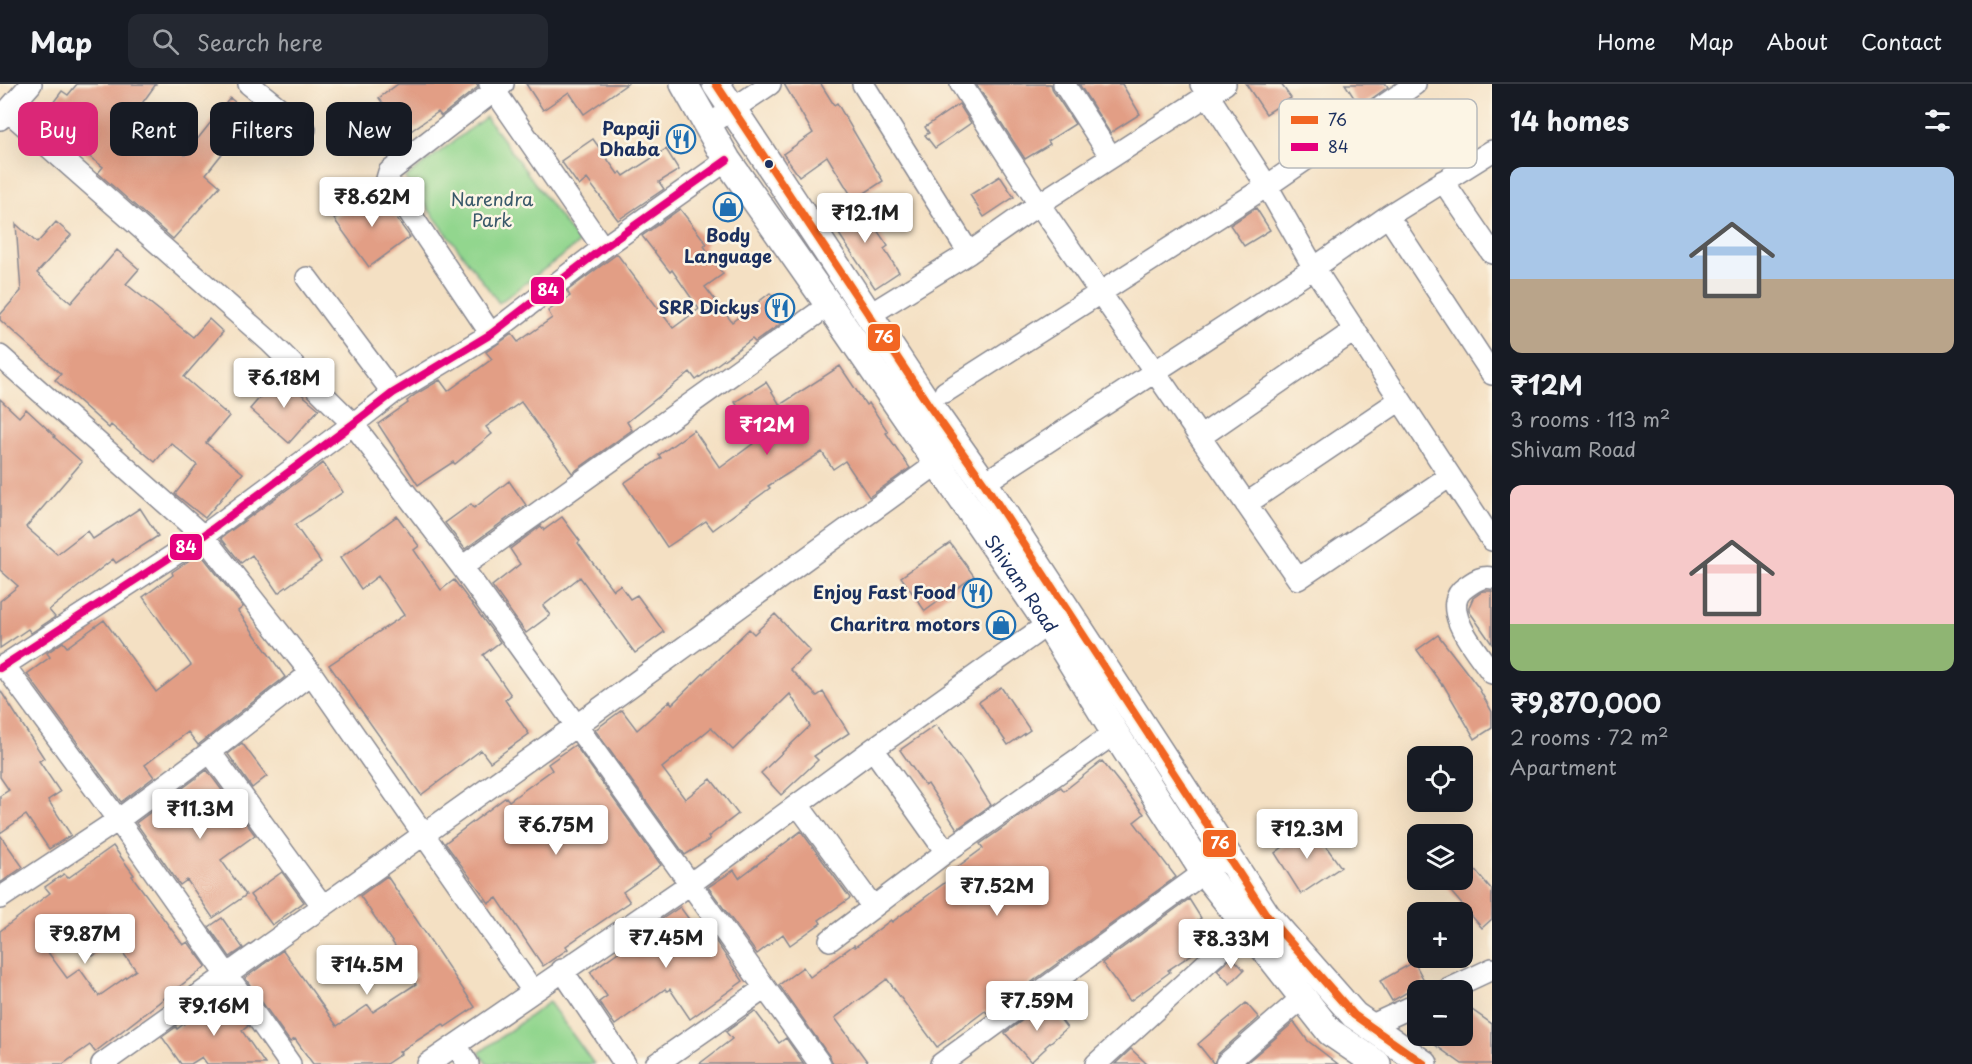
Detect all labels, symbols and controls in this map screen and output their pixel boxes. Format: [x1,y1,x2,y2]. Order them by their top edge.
search box [128,14,548,68]
text: Map [30,20,92,63]
icon: search [149,25,182,58]
text: Search here [197,25,323,58]
text: Home [1597,25,1656,57]
text: Map [1689,25,1734,57]
text: About [1767,25,1828,57]
text: Contact [1861,25,1942,57]
legend [1279,99,1477,168]
text: 14 homes [1510,101,1629,140]
chip: Buy [18,102,98,156]
chip: Rent [110,102,198,156]
chip: Filters [210,102,314,156]
chip: New [326,102,412,156]
icon: filters [1921,104,1954,137]
text: 76 [1328,107,1347,131]
place label: Papaji Dhaba [599,114,660,162]
restaurant icon: Papaji Dhaba [665,123,697,155]
text: 84 [1328,134,1349,158]
unlabelled marker [763,158,775,170]
pin: ₹8.62M [323,177,421,228]
text: ₹8.62M [333,181,411,211]
park label: Narendra Park [451,185,534,233]
shop icon: Body Language [712,191,744,223]
pin: ₹12.1M [816,193,914,244]
text: ₹12.1M [831,197,899,227]
icon: home [1678,206,1786,314]
place label: Body Language [684,221,772,269]
line badge: 84 [530,276,565,305]
text: 84 [538,277,559,301]
restaurant icon: SRR Dickys [764,292,796,324]
place label: SRR Dickys [658,293,759,320]
line badge: 76 [867,323,901,352]
text: 76 [874,324,894,348]
pin: ₹6.18M [235,358,333,409]
text: ₹6.18M [248,362,320,392]
text: ₹12M [1510,365,1583,404]
text: 3 rooms · 113 m² [1510,404,1670,434]
pin: ₹12M [731,405,803,456]
text: ₹12M [739,409,795,439]
text: Shivam Road [1510,434,1636,464]
icon: home [1678,524,1786,632]
street label: Shivam Road [978,529,1065,637]
line badge: 84 [169,533,203,561]
text: 84 [176,534,197,558]
restaurant icon: Enjoy Fast Food [961,577,993,609]
place label: Enjoy Fast Food [813,578,956,605]
shop icon: Charitra motors [985,609,1017,641]
place label: Charitra motors [830,610,980,637]
text: ₹9,870,000 [1510,683,1661,722]
text: 2 rooms · 72 m² [1510,722,1669,752]
map controls [1407,746,1473,1046]
button: locate [1407,746,1473,812]
text: Apartment [1510,752,1617,782]
pin: ₹11.3M [151,789,249,840]
text: ₹11.3M [166,793,234,823]
pin: ₹6.75M [507,805,605,856]
text: ₹6.75M [518,809,594,839]
pin: ₹12.3M [1258,809,1356,860]
text: ₹12.3M [1271,813,1343,843]
button: layers [1407,824,1473,890]
line badge: 76 [1202,829,1237,858]
text: 76 [1210,830,1230,854]
pin: ₹7.52M [948,866,1046,917]
text: ₹7.52M [960,870,1034,900]
button: + [1407,902,1473,968]
pin: ₹9.87M [36,914,134,965]
text: ₹9.87M [49,918,121,948]
pin: ₹7.45M [617,918,715,969]
pin: ₹8.33M [1182,919,1280,970]
text: ₹7.45M [628,922,704,952]
text: ₹8.33M [1193,923,1269,953]
pin: ₹14.5M [318,945,416,996]
text: ₹14.5M [331,949,403,979]
button: − [1407,980,1473,1046]
pin: ₹7.59M [988,981,1086,1032]
text: ₹7.59M [1000,985,1074,1015]
pin: ₹9.16M [165,986,263,1037]
text: ₹9.16M [178,990,250,1020]

